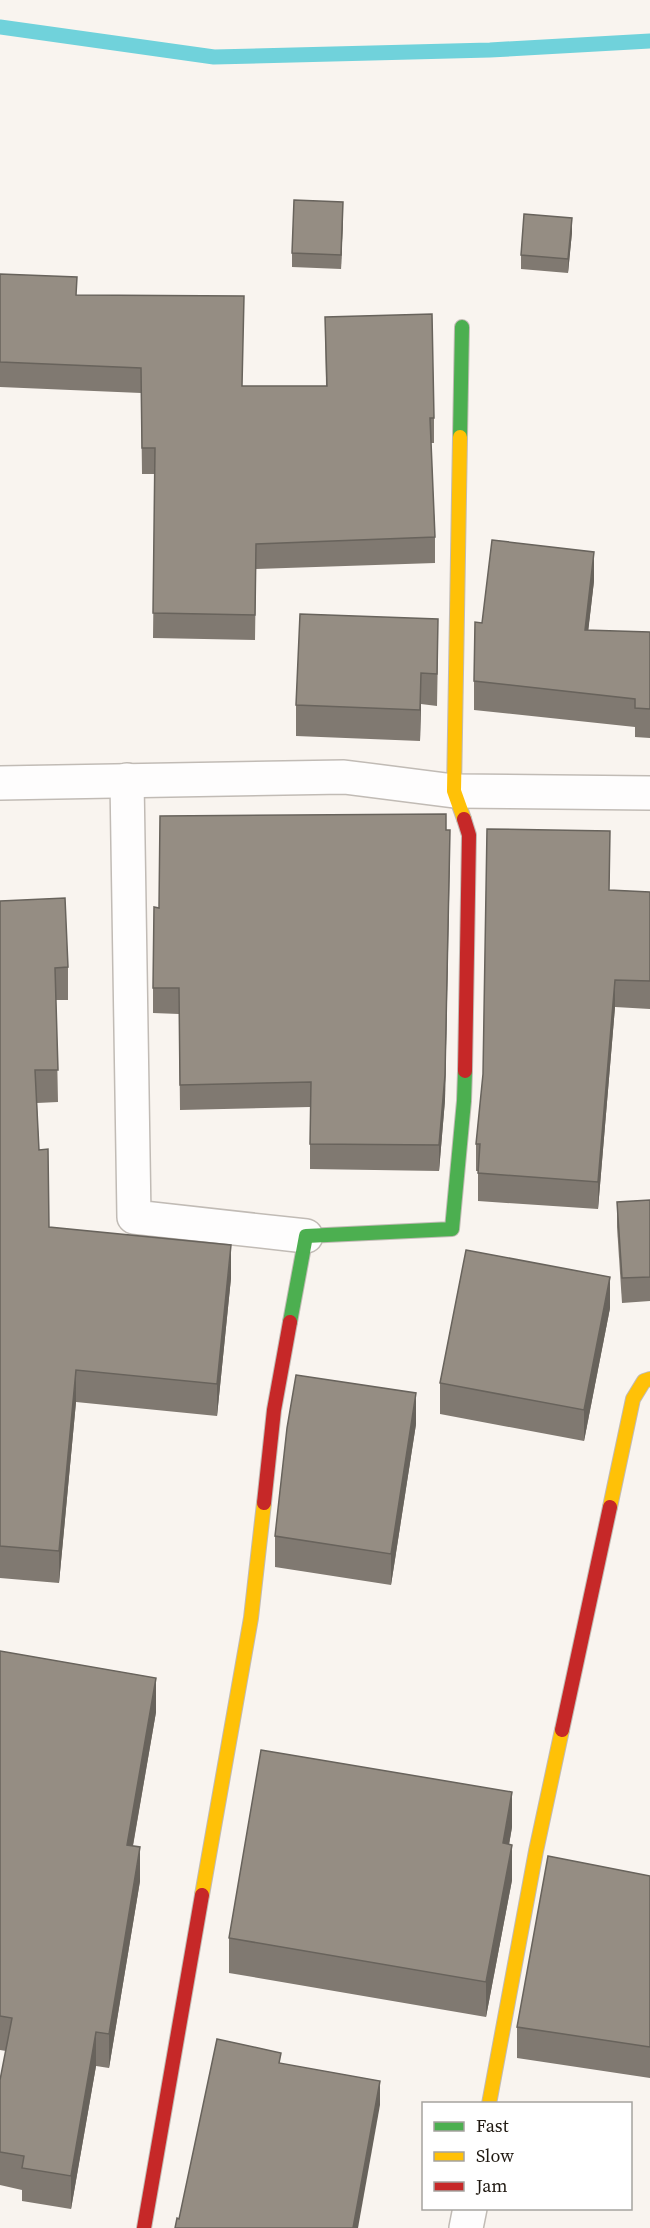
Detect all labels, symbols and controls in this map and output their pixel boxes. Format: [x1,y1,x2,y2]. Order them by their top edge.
legend [422,2102,632,2210]
text: Fast [476,2113,509,2138]
text: Slow [476,2143,514,2168]
text: Jam [475,2173,508,2198]

